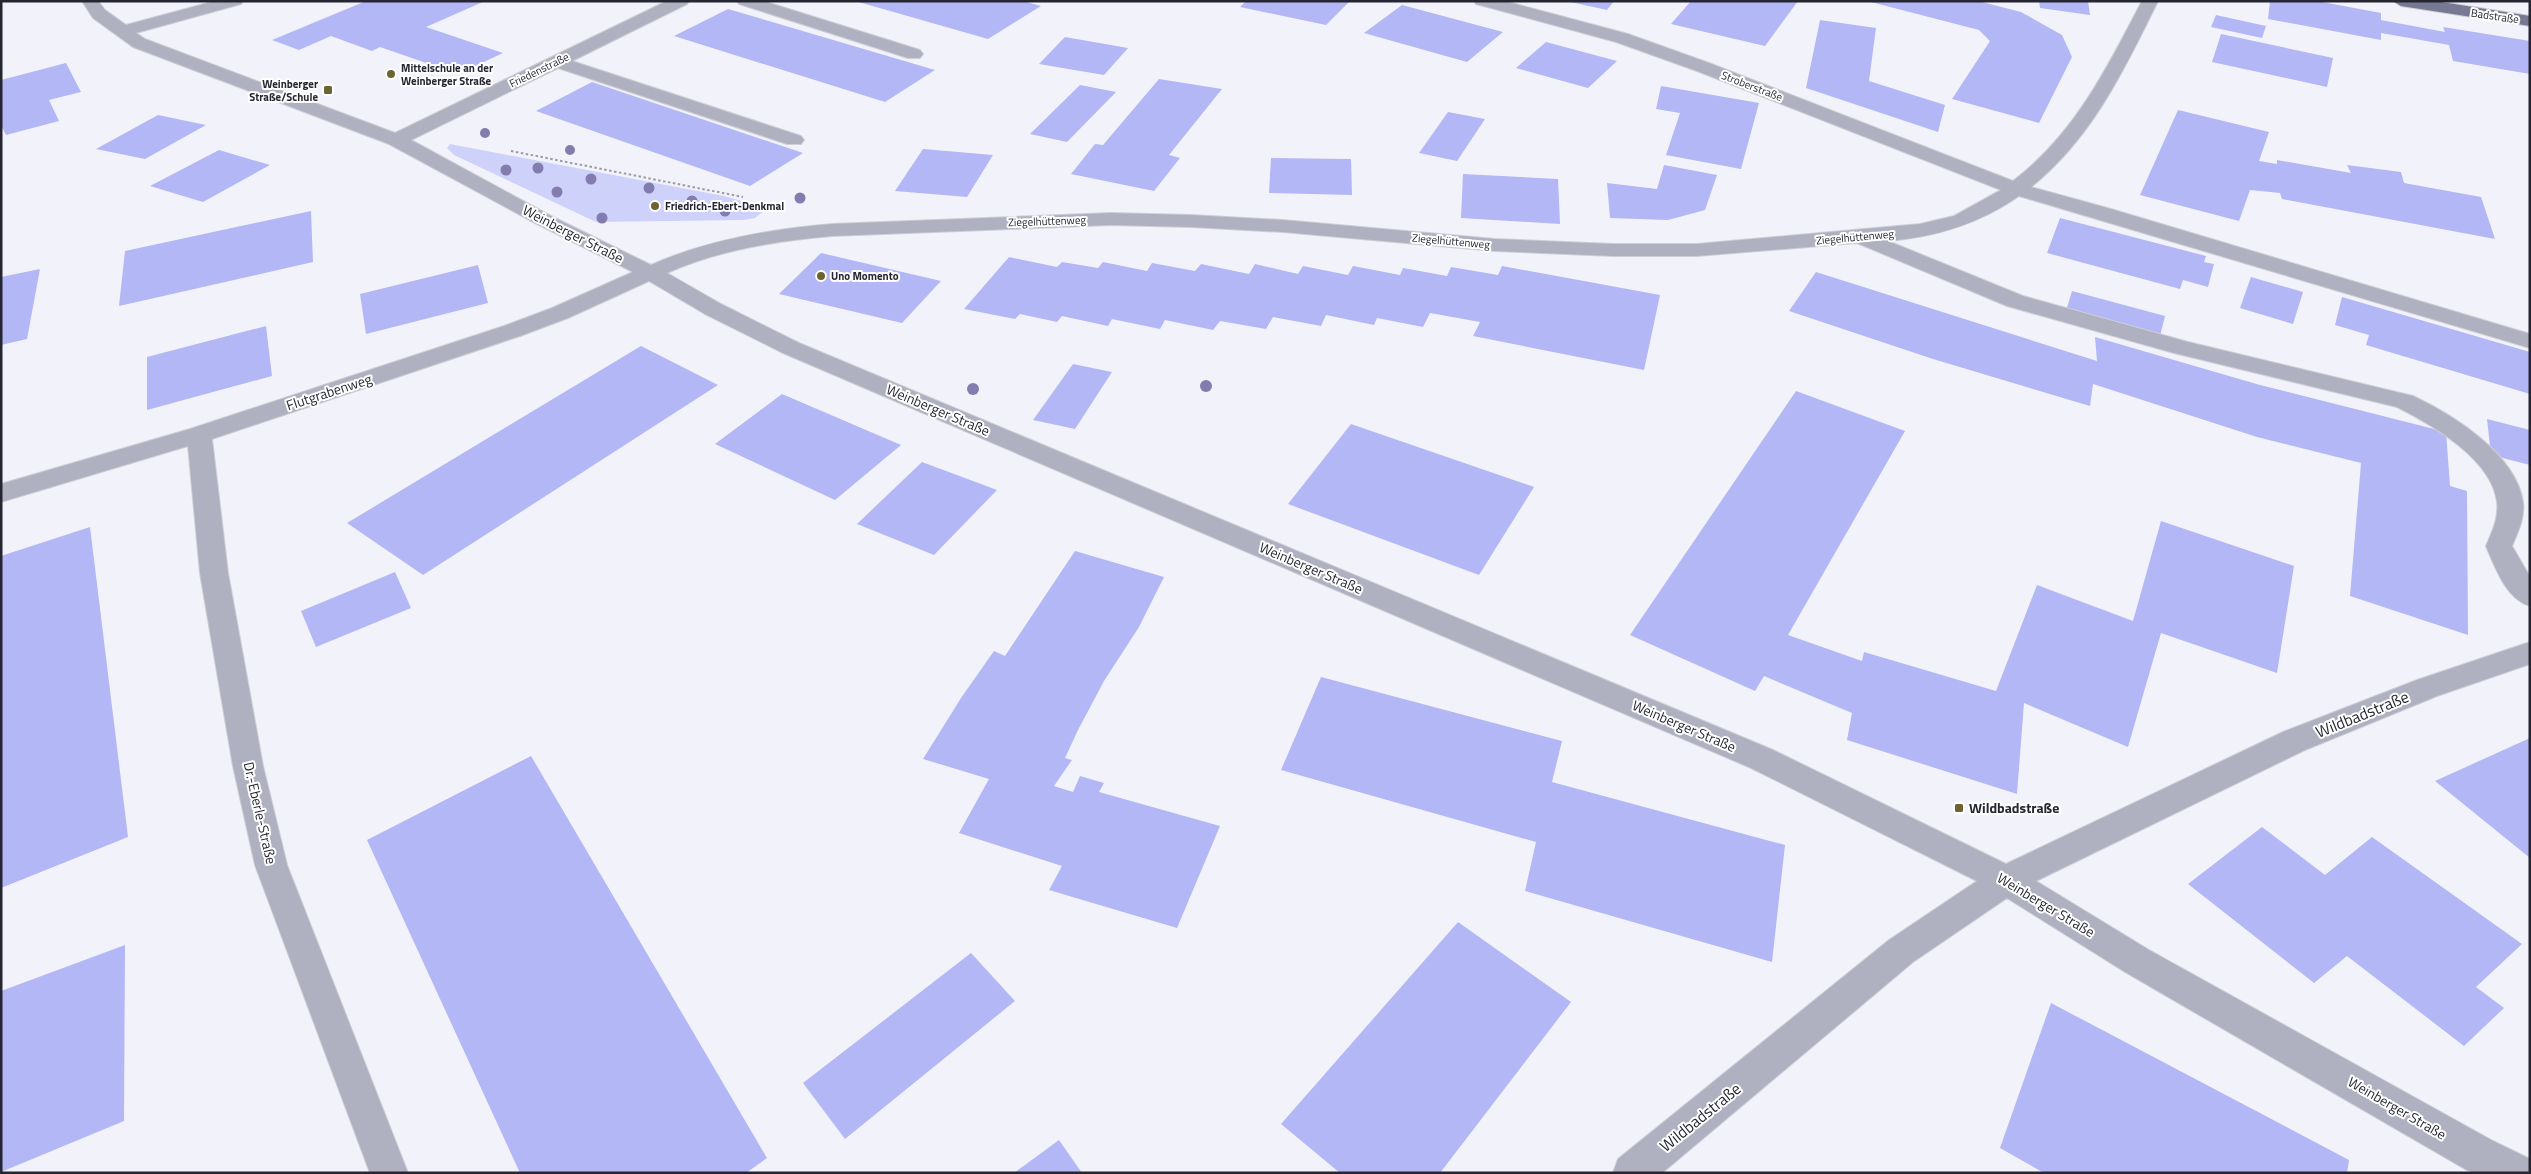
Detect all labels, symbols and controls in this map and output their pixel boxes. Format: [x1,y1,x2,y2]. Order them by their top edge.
street label: Badstraße [2470,5,2520,27]
street label: Friedenstraße [506,48,572,91]
place label: Mittelschule an der Weinberger Straße [401,60,493,89]
street label: Stroberstraße [1719,67,1785,105]
marker: Mittelschule an der Weinberger Straße [385,68,397,80]
place label: Weinberger Straße/Schule [249,76,318,105]
marker: Weinberger Straße/Schule [322,84,334,96]
place label: Friedrich-Ebert-Denkmal [665,198,784,214]
street label: Weinberger Straße [519,199,627,268]
marker: Friedrich-Ebert-Denkmal [649,200,661,212]
street label: Ziegelhüttenweg [1008,212,1087,230]
street label: Ziegelhüttenweg [1815,226,1895,248]
street label: Ziegelhüttenweg [1411,230,1491,252]
place label: Uno Momento [831,268,899,284]
marker: Uno Momento [815,270,827,282]
street label: Flutgrabenweg [283,368,374,415]
street label: Weinberger Straße [883,378,993,441]
street label: Weinberger Straße [1256,536,1366,599]
street label: Wildbadstraße [2312,684,2412,744]
street label: Weinberger Straße [1629,694,1739,757]
street label: Dr.-Eberle-Straße [239,760,282,866]
place label: Wildbadstraße [1969,797,2059,818]
marker: Wildbadstraße [1953,802,1965,814]
street label: Weinberger Straße [1993,867,2099,942]
street label: Weinberger Straße [2344,1071,2450,1144]
street label: Wildbadstraße [1654,1077,1746,1157]

